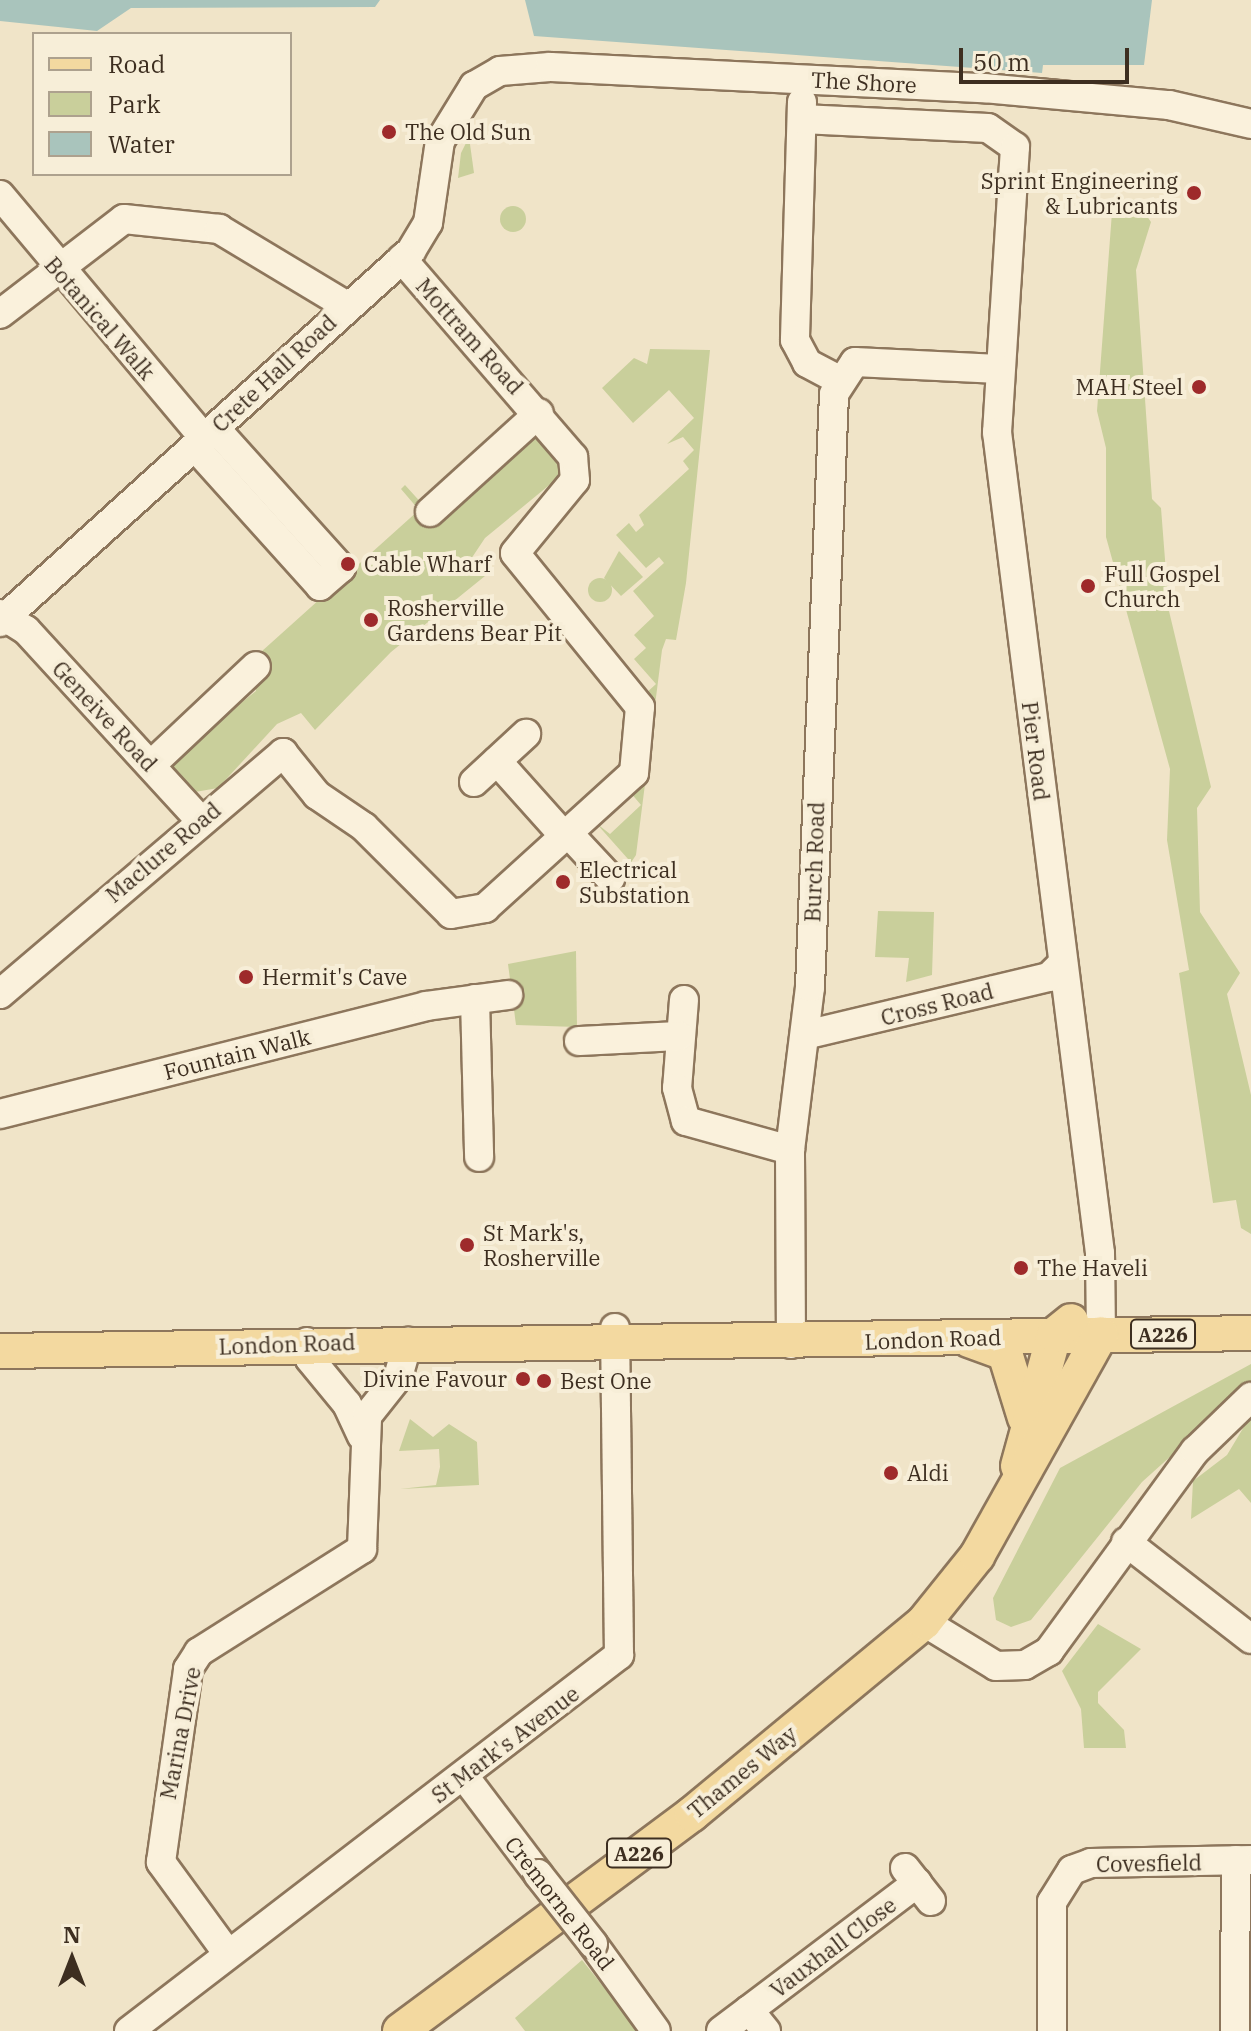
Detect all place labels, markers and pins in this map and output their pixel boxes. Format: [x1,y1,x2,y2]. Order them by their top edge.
place label: The Old Sun [405,119,531,145]
marker: The Old Sun [380,123,398,141]
place label: Sprint Engineering & Lubricants [981,167,1178,218]
marker: Sprint Engineering & Lubricants [1185,184,1203,202]
place label: MAH Steel [1075,374,1183,400]
marker: MAH Steel [1190,378,1208,396]
place label: Cable Wharf [364,551,491,577]
marker: Cable Wharf [339,555,357,573]
place label: Full Gospel Church [1104,560,1220,612]
marker: Full Gospel Church [1079,577,1097,595]
place label: Rosherville Gardens Bear Pit [387,594,562,646]
marker: Rosherville Gardens Bear Pit [362,611,380,629]
place label: Electrical Substation [579,856,690,908]
marker: Electrical Substation [554,873,572,891]
place label: Hermit's Cave [262,964,407,990]
marker: Hermit's Cave [237,968,255,986]
place label: St Mark's, Rosherville [483,1219,600,1270]
marker: St Mark's, Rosherville [458,1236,476,1254]
place label: The Haveli [1037,1255,1148,1281]
marker: The Haveli [1012,1259,1030,1277]
place label: Divine Favour [363,1366,507,1392]
place label: Best One [560,1368,652,1394]
marker: Divine Favour [514,1370,532,1388]
marker: Best One [535,1372,553,1390]
place label: Aldi [907,1460,949,1486]
marker: Aldi [882,1464,900,1482]

